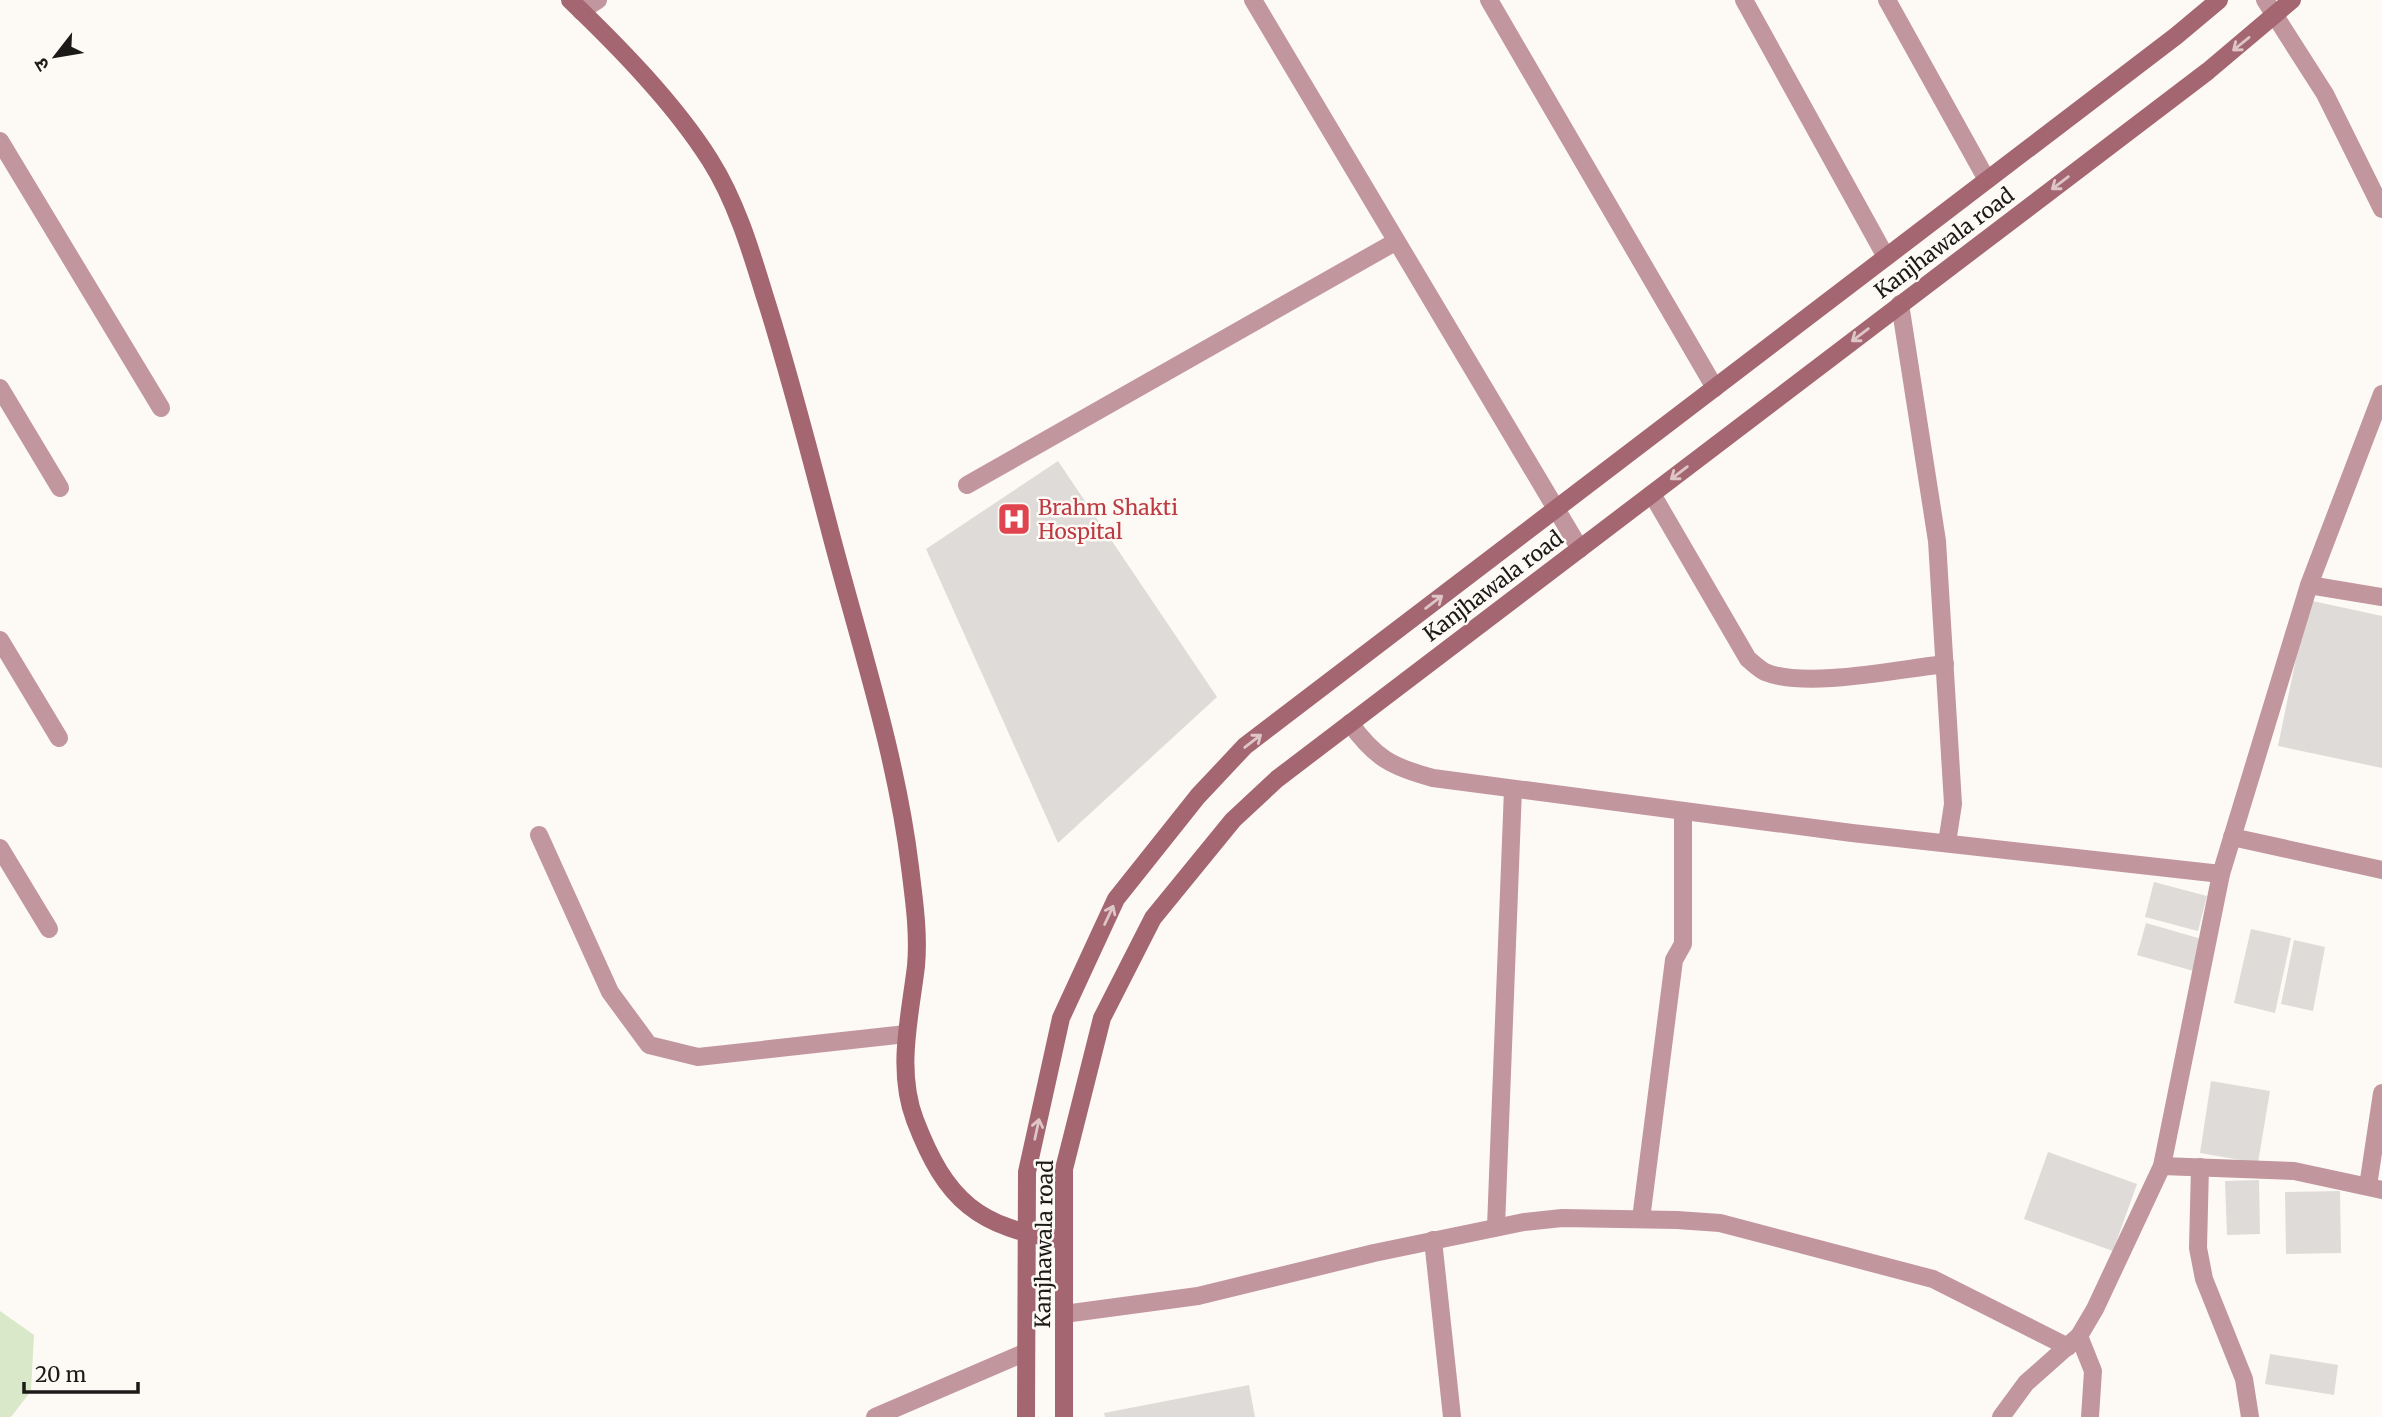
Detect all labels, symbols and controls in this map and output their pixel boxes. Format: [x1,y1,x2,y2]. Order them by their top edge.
north arrow [21,21,91,91]
one-way arrow [2232,37,2250,52]
text: उ [28,53,55,76]
one-way arrow [2052,175,2070,190]
street label: Kanjhawala road [1869,181,2019,304]
one-way arrow [1851,328,1869,343]
one-way arrow [1670,466,1688,481]
place label: Brahm Shakti Hospital [1038,494,1178,545]
hospital icon: Brahm Shakti Hospital [995,500,1033,538]
street label: Kanjhawala road [1418,524,1568,647]
one-way arrow [1424,595,1443,610]
one-way arrow [1244,733,1262,748]
one-way arrow [1103,905,1116,926]
one-way arrow [1030,1118,1044,1141]
street label: Kanjhawala road [1029,1159,1059,1328]
scale bar [24,1350,138,1394]
text: 20 m [35,1361,87,1388]

